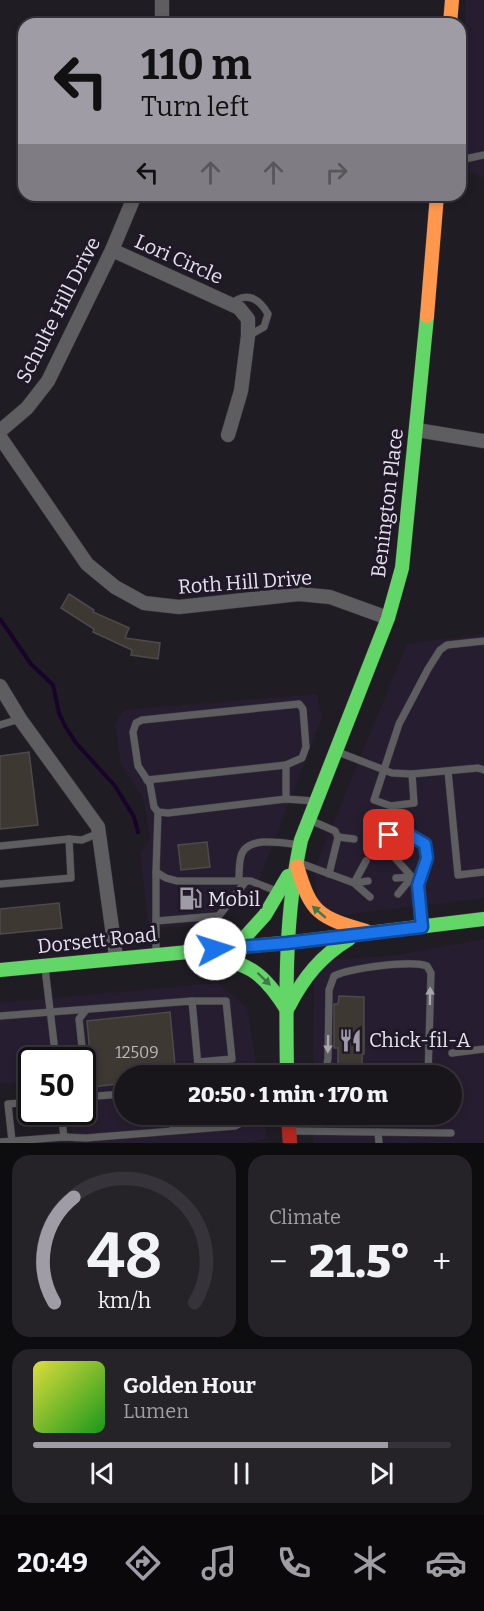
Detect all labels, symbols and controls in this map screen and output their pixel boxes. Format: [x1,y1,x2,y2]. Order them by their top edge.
text: 110 m [141,40,252,90]
icon: left [42,42,120,120]
text: Turn left [141,91,249,123]
icon: left [131,156,164,189]
icon: ahead [194,156,227,189]
icon: ahead [257,156,290,189]
icon: right [320,156,353,189]
street label: Lori Circle [131,229,227,289]
street label: Schulte Hill Drive [11,233,105,387]
street label: Benington Place [366,427,408,579]
street label: Roth Hill Drive [177,565,313,599]
pin [363,809,414,860]
icon: arrive [372,818,405,851]
fuel station icon: Mobil [177,886,203,912]
place label: Mobil [208,887,261,911]
one-way arrow [311,905,326,919]
position arrow [183,917,247,981]
street label: Dorsett Road [36,922,158,958]
one-way arrow [257,972,272,986]
one-way arrow [425,987,434,1006]
restaurant icon: Chick-fil-A [338,1027,364,1053]
place label: Chick-fil-A [369,1028,472,1052]
one-way arrow [323,1035,333,1054]
house number: 12509 [115,1043,159,1062]
speed limit sign: 50 [18,1047,96,1125]
text: 20:50 · 1 min · 170 m [188,1081,388,1108]
text: Climate [269,1205,341,1229]
text: 48 [86,1219,162,1294]
text: 21.5° [309,1235,410,1289]
text: − [269,1242,287,1282]
text: + [432,1242,451,1282]
text: km/h [97,1288,151,1314]
text: Golden Hour [123,1372,256,1399]
text: Lumen [123,1399,189,1423]
icon: previous [86,1457,119,1490]
icon: pause [225,1457,258,1490]
icon: next [365,1457,398,1490]
icon: directions [122,1542,164,1584]
icon: music [198,1542,240,1584]
icon: phone [273,1542,315,1584]
icon: climate [349,1542,391,1584]
icon: car [425,1542,467,1584]
text: 20:49 [17,1547,88,1579]

